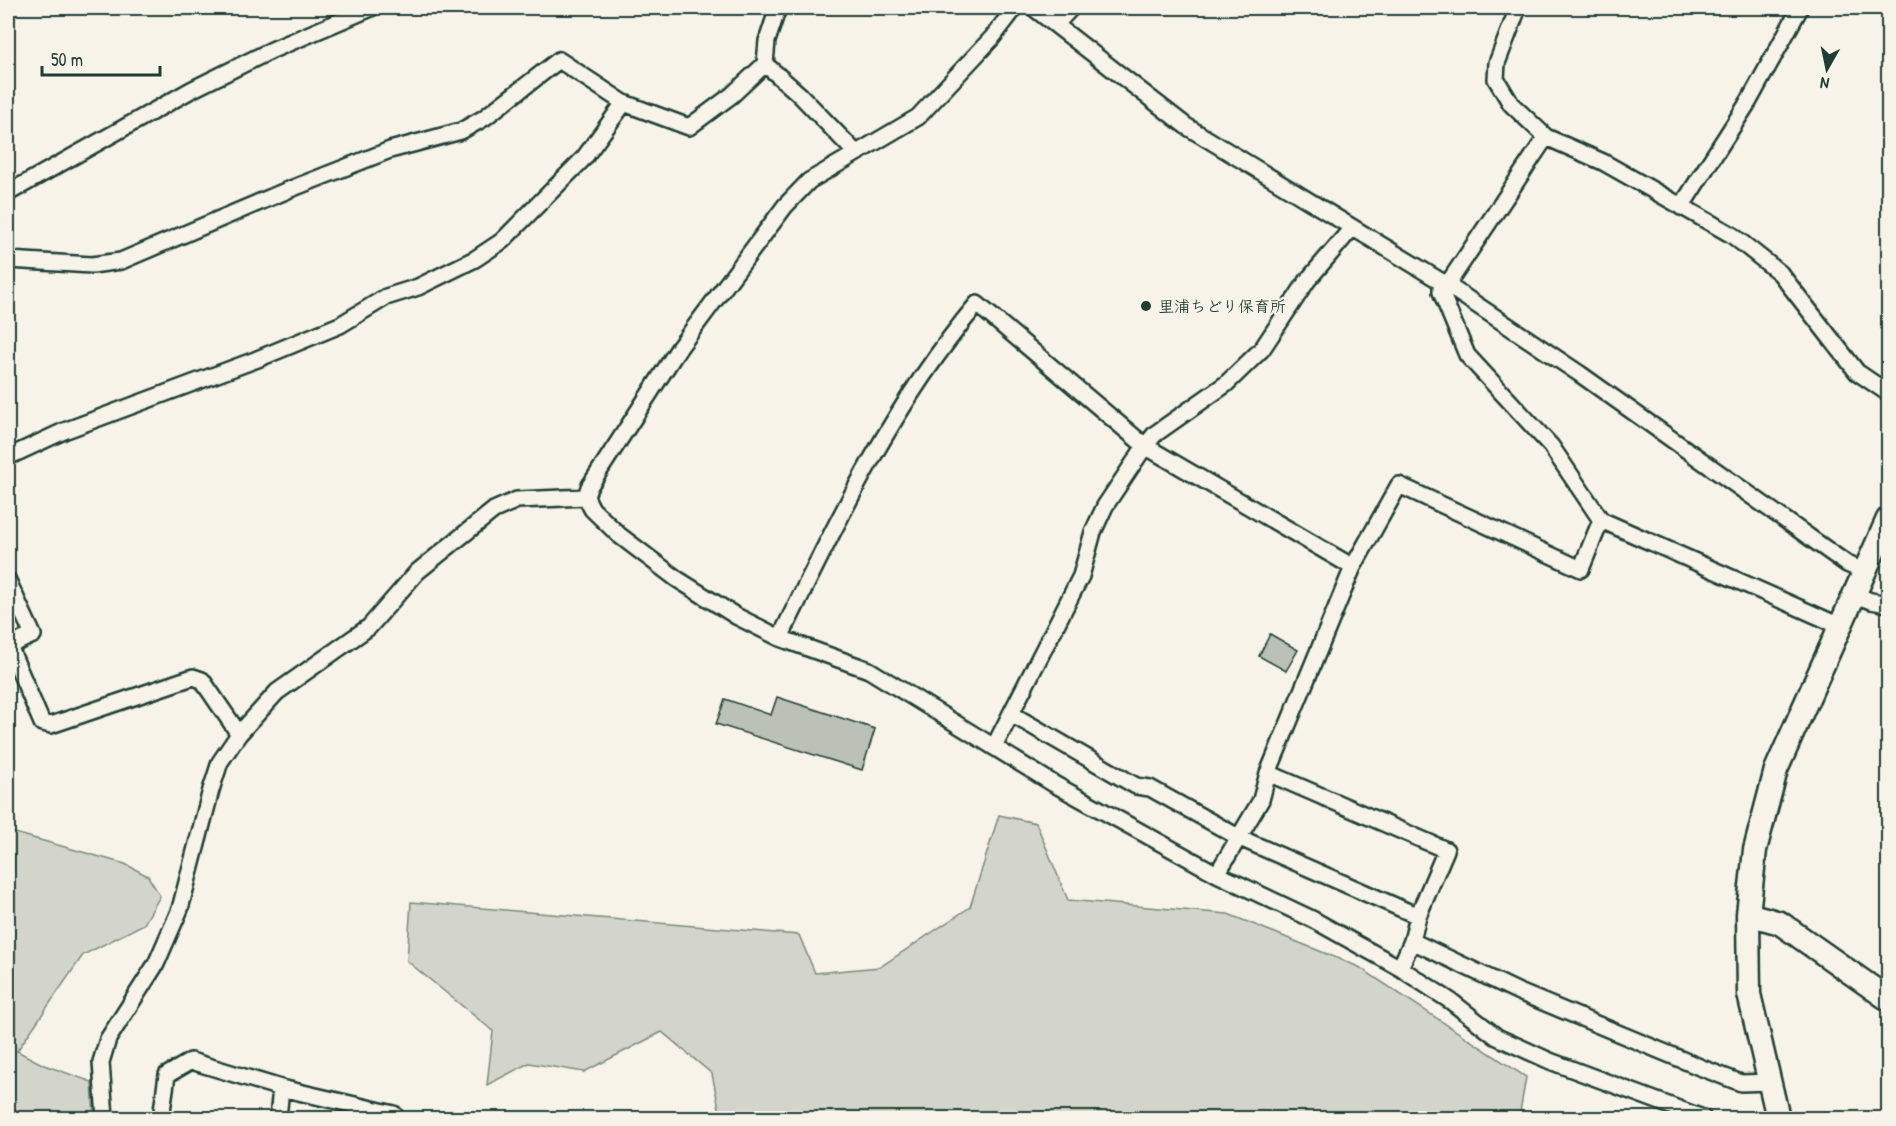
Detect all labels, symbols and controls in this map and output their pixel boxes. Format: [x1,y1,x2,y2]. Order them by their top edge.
scale bar [42,39,160,77]
north arrow [1797,39,1857,99]
text: 50 m [51,47,83,72]
text: N [1818,72,1831,95]
place label: 里浦ちどり保育所 [1158,295,1286,317]
marker: 里浦ちどり保育所 [1139,299,1153,313]

